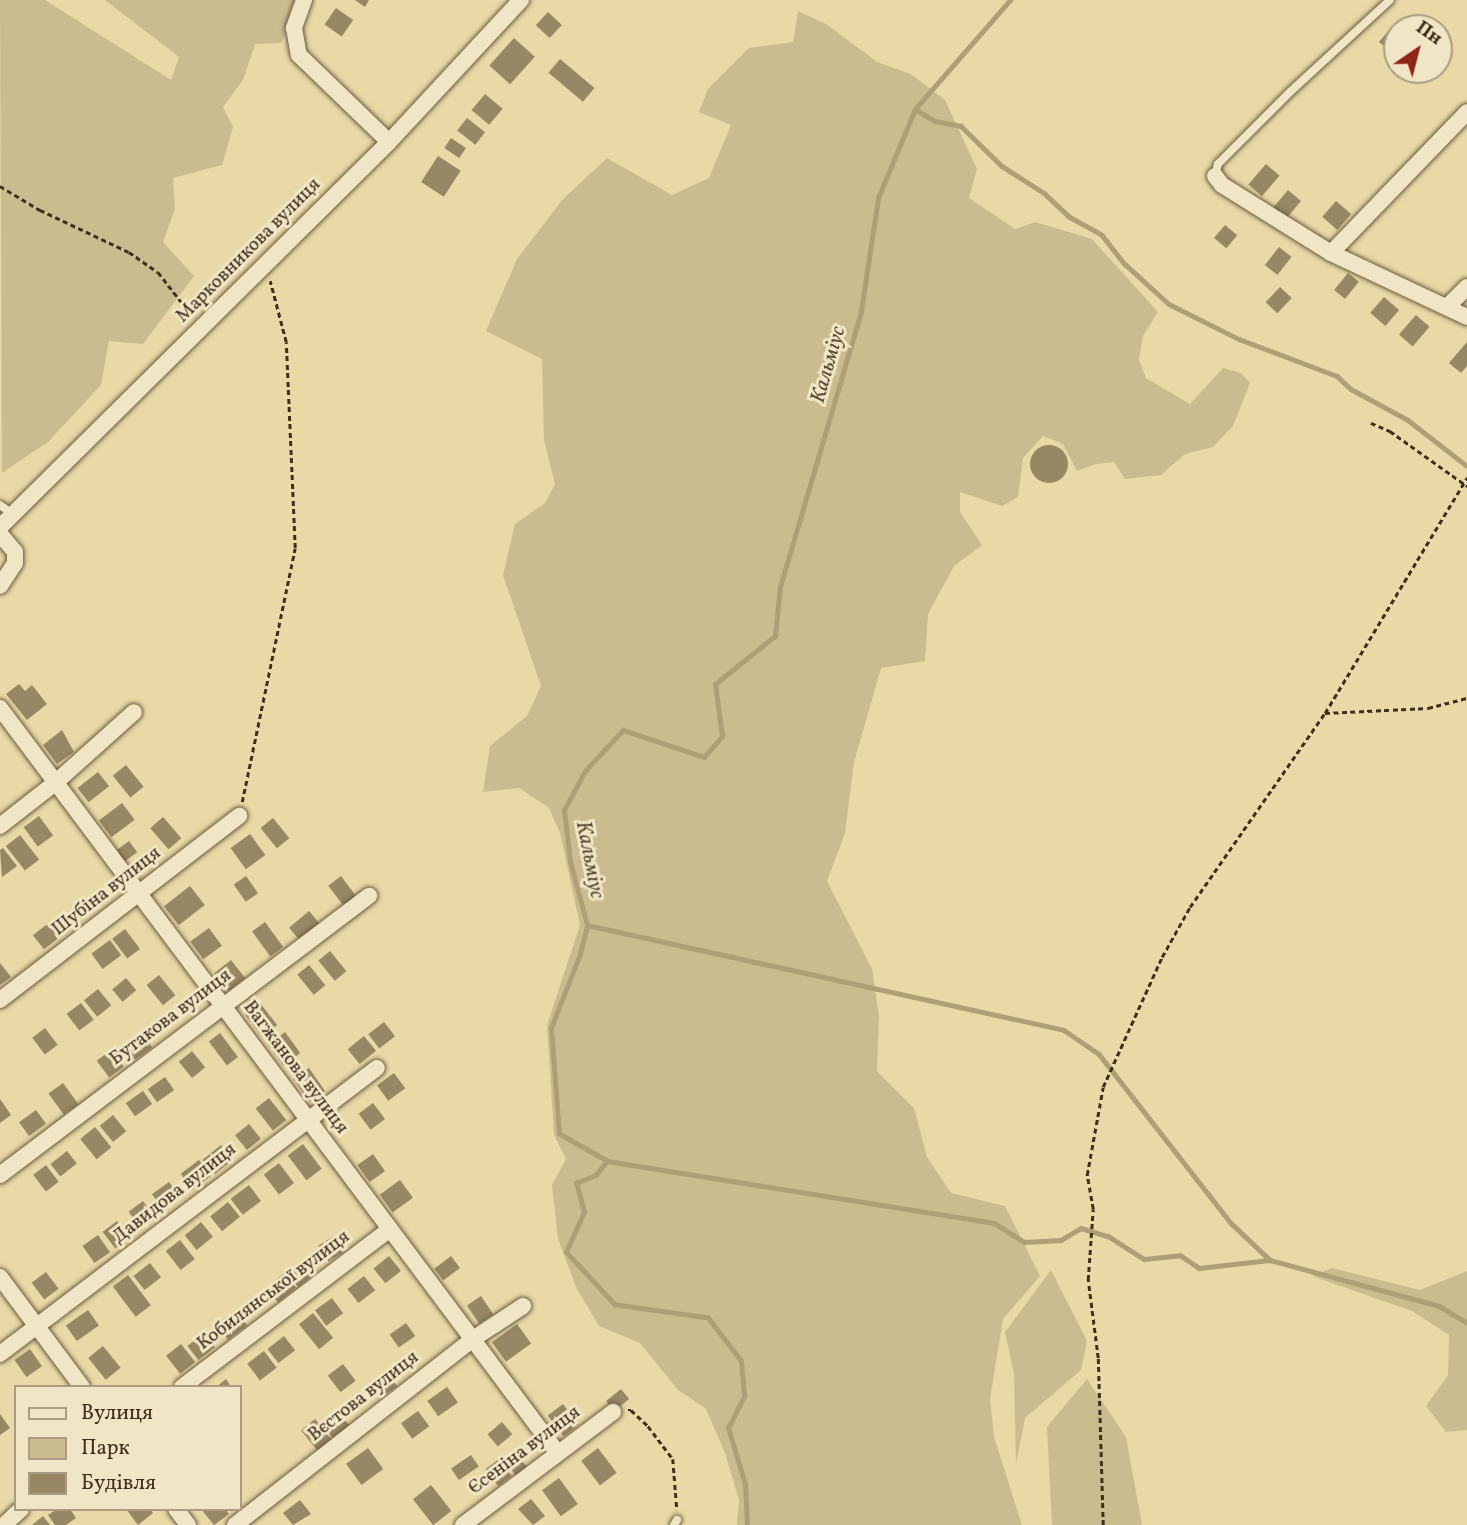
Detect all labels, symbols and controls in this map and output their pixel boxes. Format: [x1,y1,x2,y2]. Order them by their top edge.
north arrow [1383,14,1453,84]
text: Пн [1410,15,1447,52]
street label: Марковникова вулиця [172,174,326,328]
water label: Кальміус [806,324,852,406]
water label: Кальміус [569,819,609,901]
street label: Шубіна вулиця [48,842,166,942]
street label: Бутакова вулиця [106,965,236,1071]
street label: Вагжанова вулиця [237,997,353,1139]
street label: Давидова вулиця [109,1139,241,1249]
street label: Кобилянської вулиця [193,1226,355,1356]
street label: Вєстова вулиця [304,1347,424,1447]
legend [14,1385,242,1511]
text: Вулиця [81,1399,153,1428]
street label: Єсеніна вулиця [465,1402,585,1500]
text: Парк [81,1434,130,1463]
text: Будівля [81,1469,156,1498]

